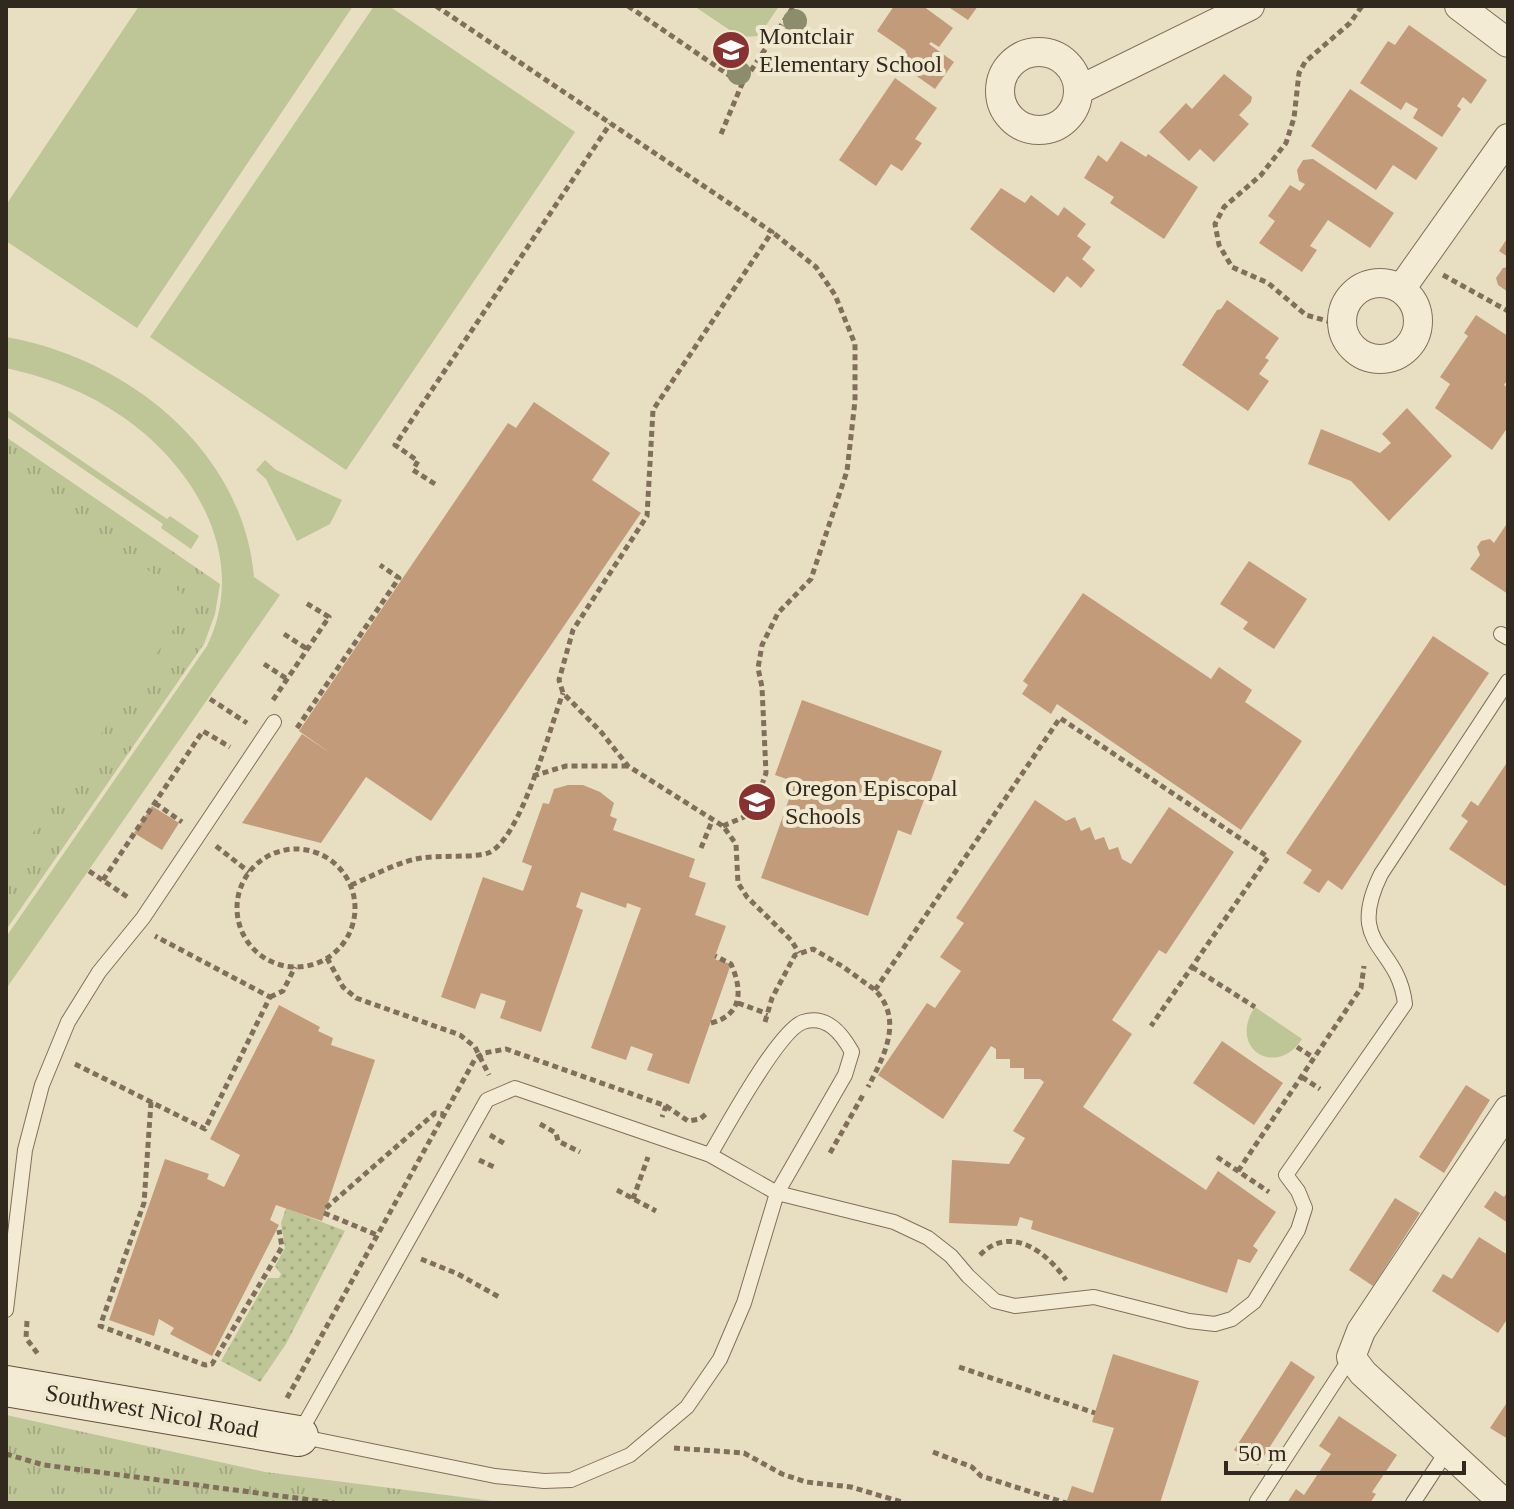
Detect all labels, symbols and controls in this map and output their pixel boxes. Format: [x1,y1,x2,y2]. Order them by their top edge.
place label: Montclair Elementary School [759,23,943,77]
school or university icon: Montclair Elementary School [710,29,752,71]
place label: Oregon Episcopal Schools [785,775,958,829]
school or university icon: Oregon Episcopal Schools [736,781,778,823]
street label: Southwest Nicol Road [43,1379,261,1443]
scale bar [1226,1425,1464,1475]
text: 50 m [1238,1440,1287,1466]

